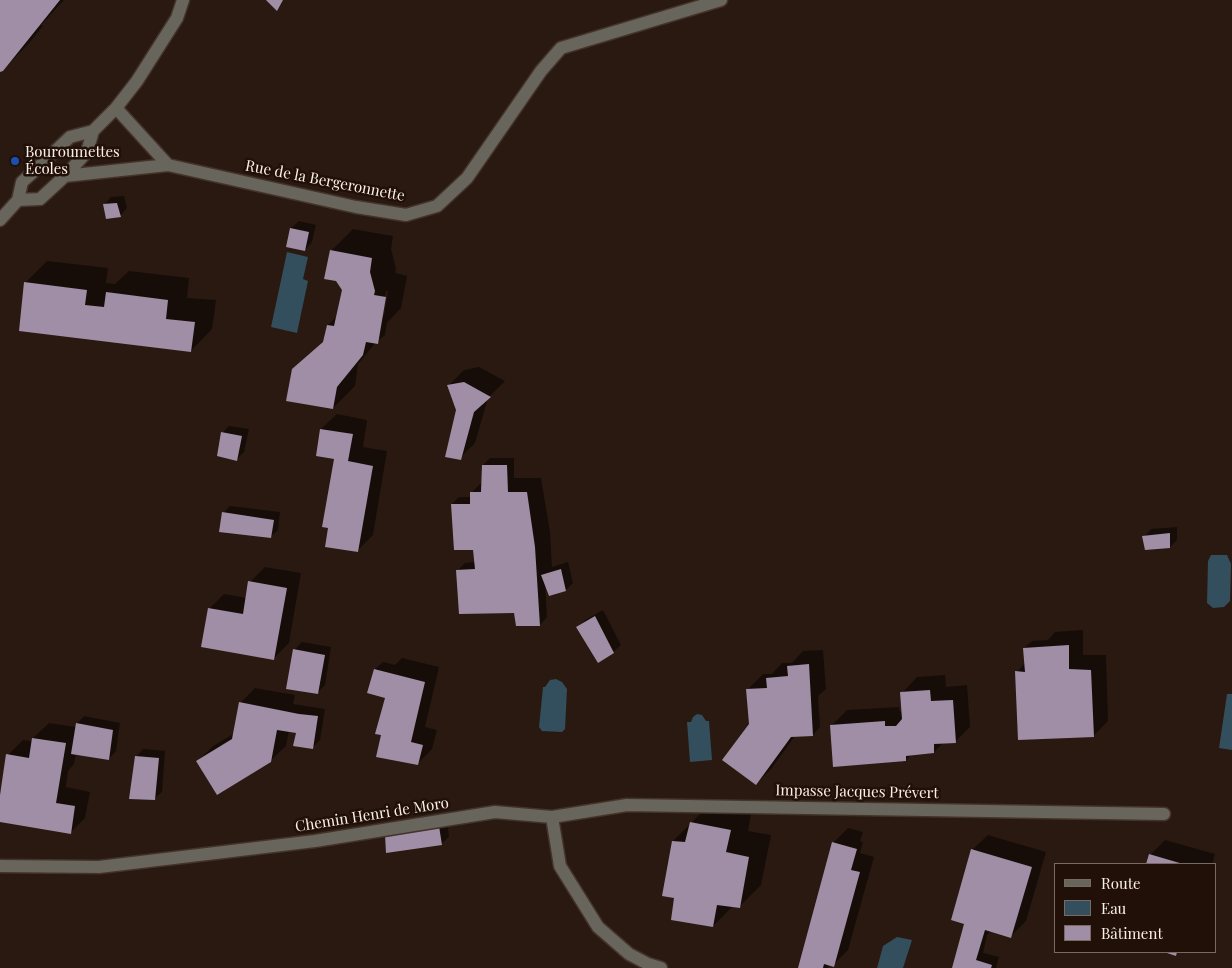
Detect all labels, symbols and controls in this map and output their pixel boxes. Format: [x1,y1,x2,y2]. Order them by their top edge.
place label: Bouroumettes Écoles [25,143,120,178]
marker: Bouroumettes Écoles [9,155,21,167]
street label: Rue de la Bergeronnette [244,157,406,205]
street label: Impasse Jacques Prévert [775,782,939,802]
street label: Chemin Henri de Moro [294,794,450,836]
legend [1054,863,1217,953]
text: Route [1101,873,1141,893]
text: Eau [1101,898,1126,918]
text: Bâtiment [1101,923,1163,943]

